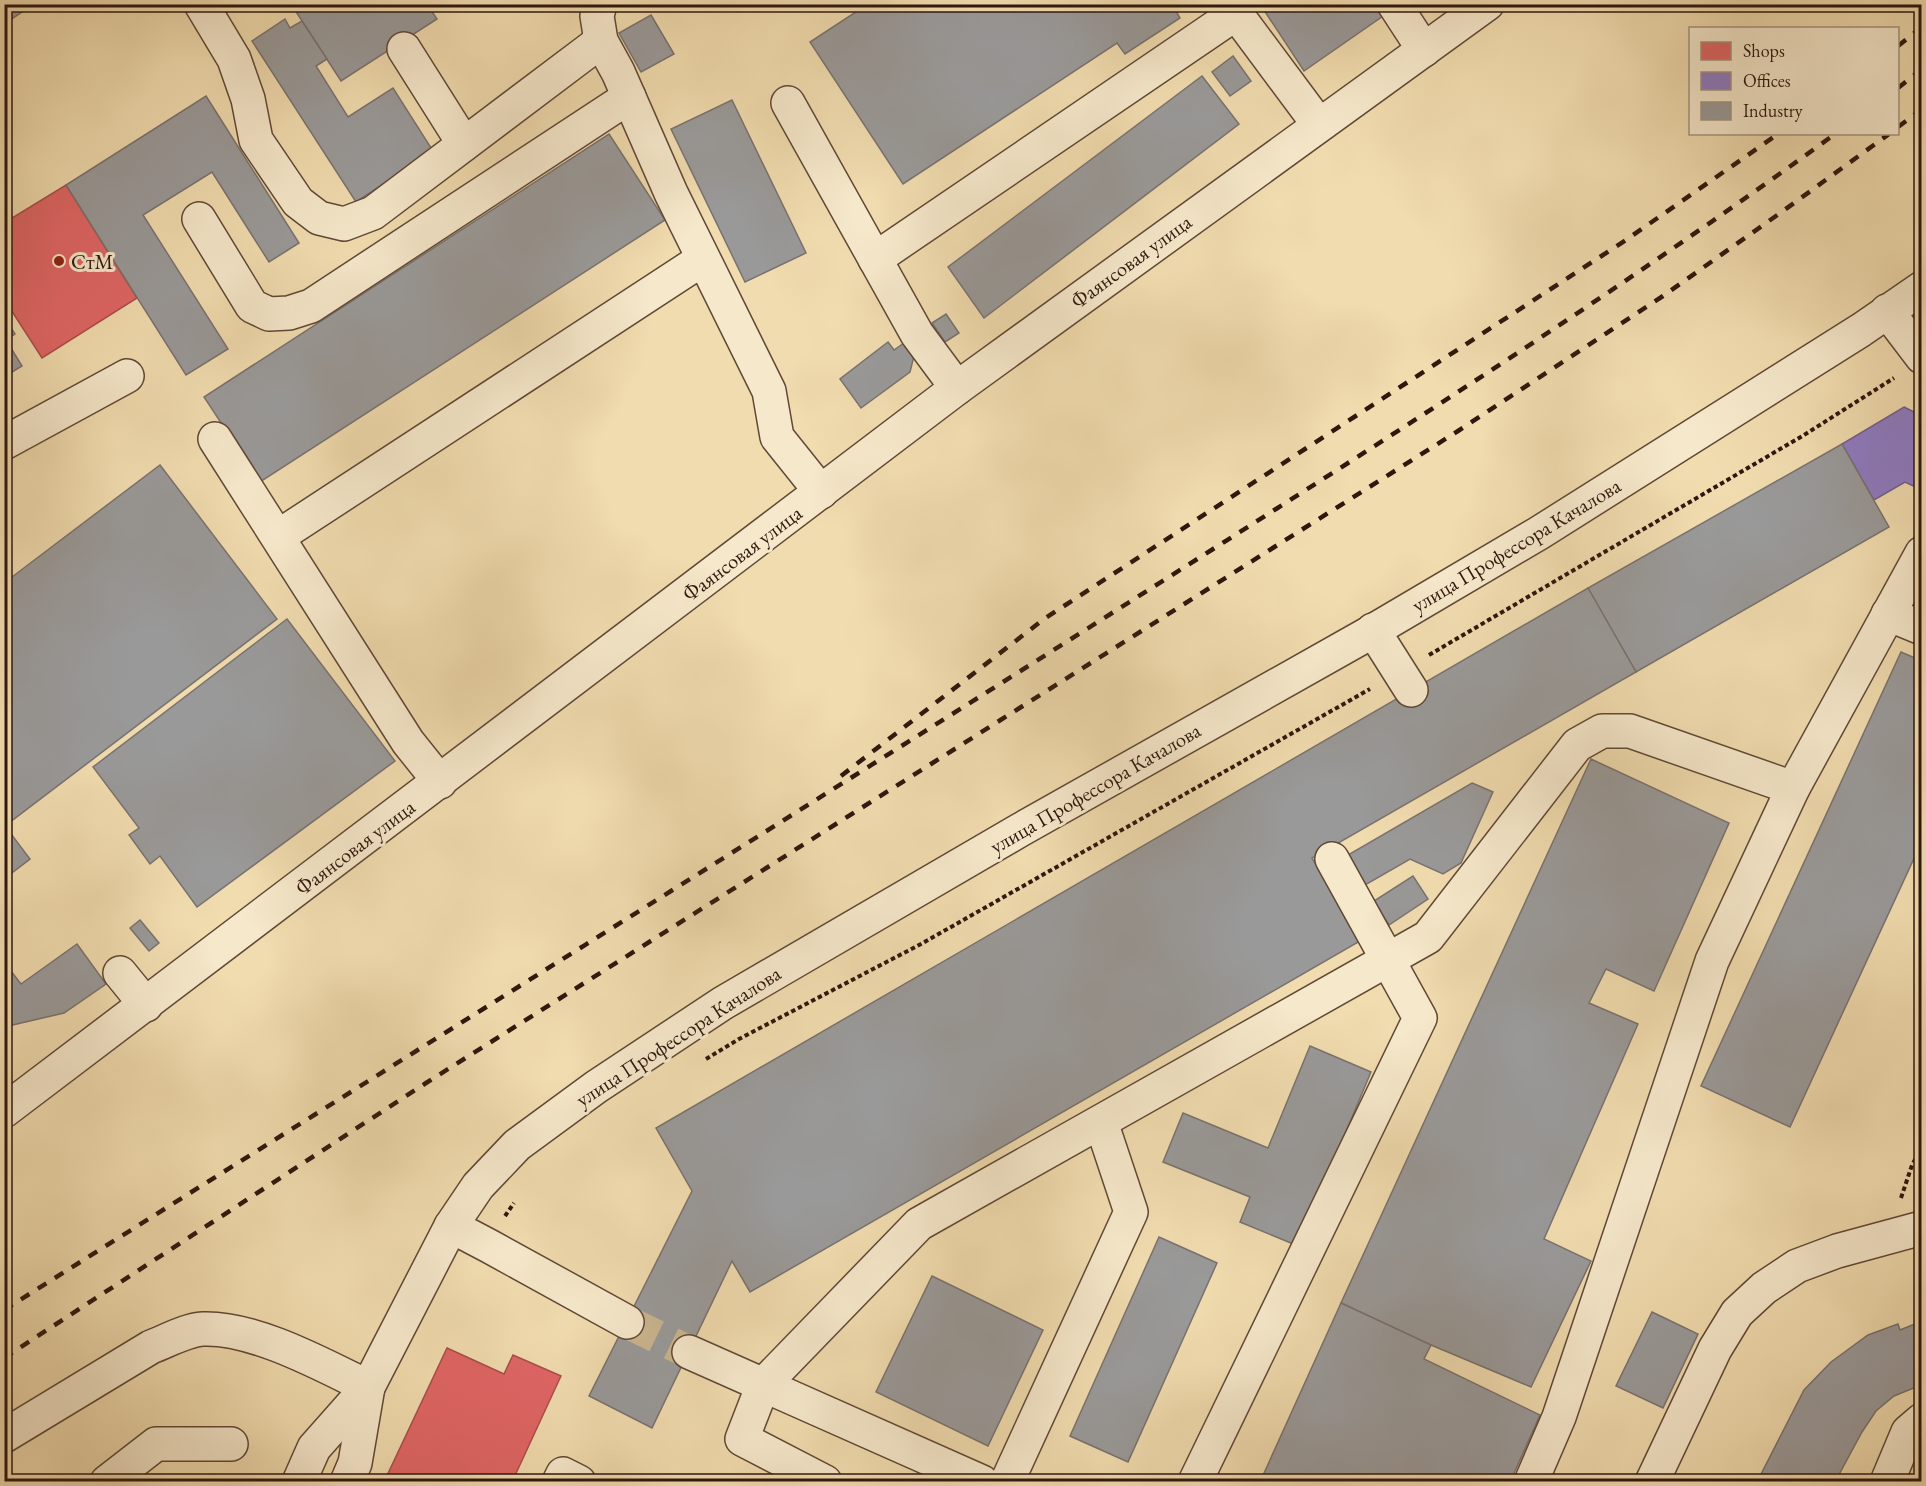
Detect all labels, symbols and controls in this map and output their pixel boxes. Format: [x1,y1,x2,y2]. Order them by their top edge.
legend [1689,27,1899,135]
text: Shops [1743,39,1785,62]
text: Offices [1743,69,1791,92]
text: Industry [1743,99,1803,122]
street label: Фаянсовая улица [1065,208,1197,314]
place label: СтМ [71,248,114,275]
marker: СтМ [52,254,66,268]
street label: улица Профессора Качалова [1406,471,1626,618]
street label: Фаянсовая улица [677,499,808,607]
street label: улица Профессора Качалова [985,716,1206,860]
street label: Фаянсовая улица [290,793,421,901]
street label: улица Профессора Качалова [570,959,786,1112]

